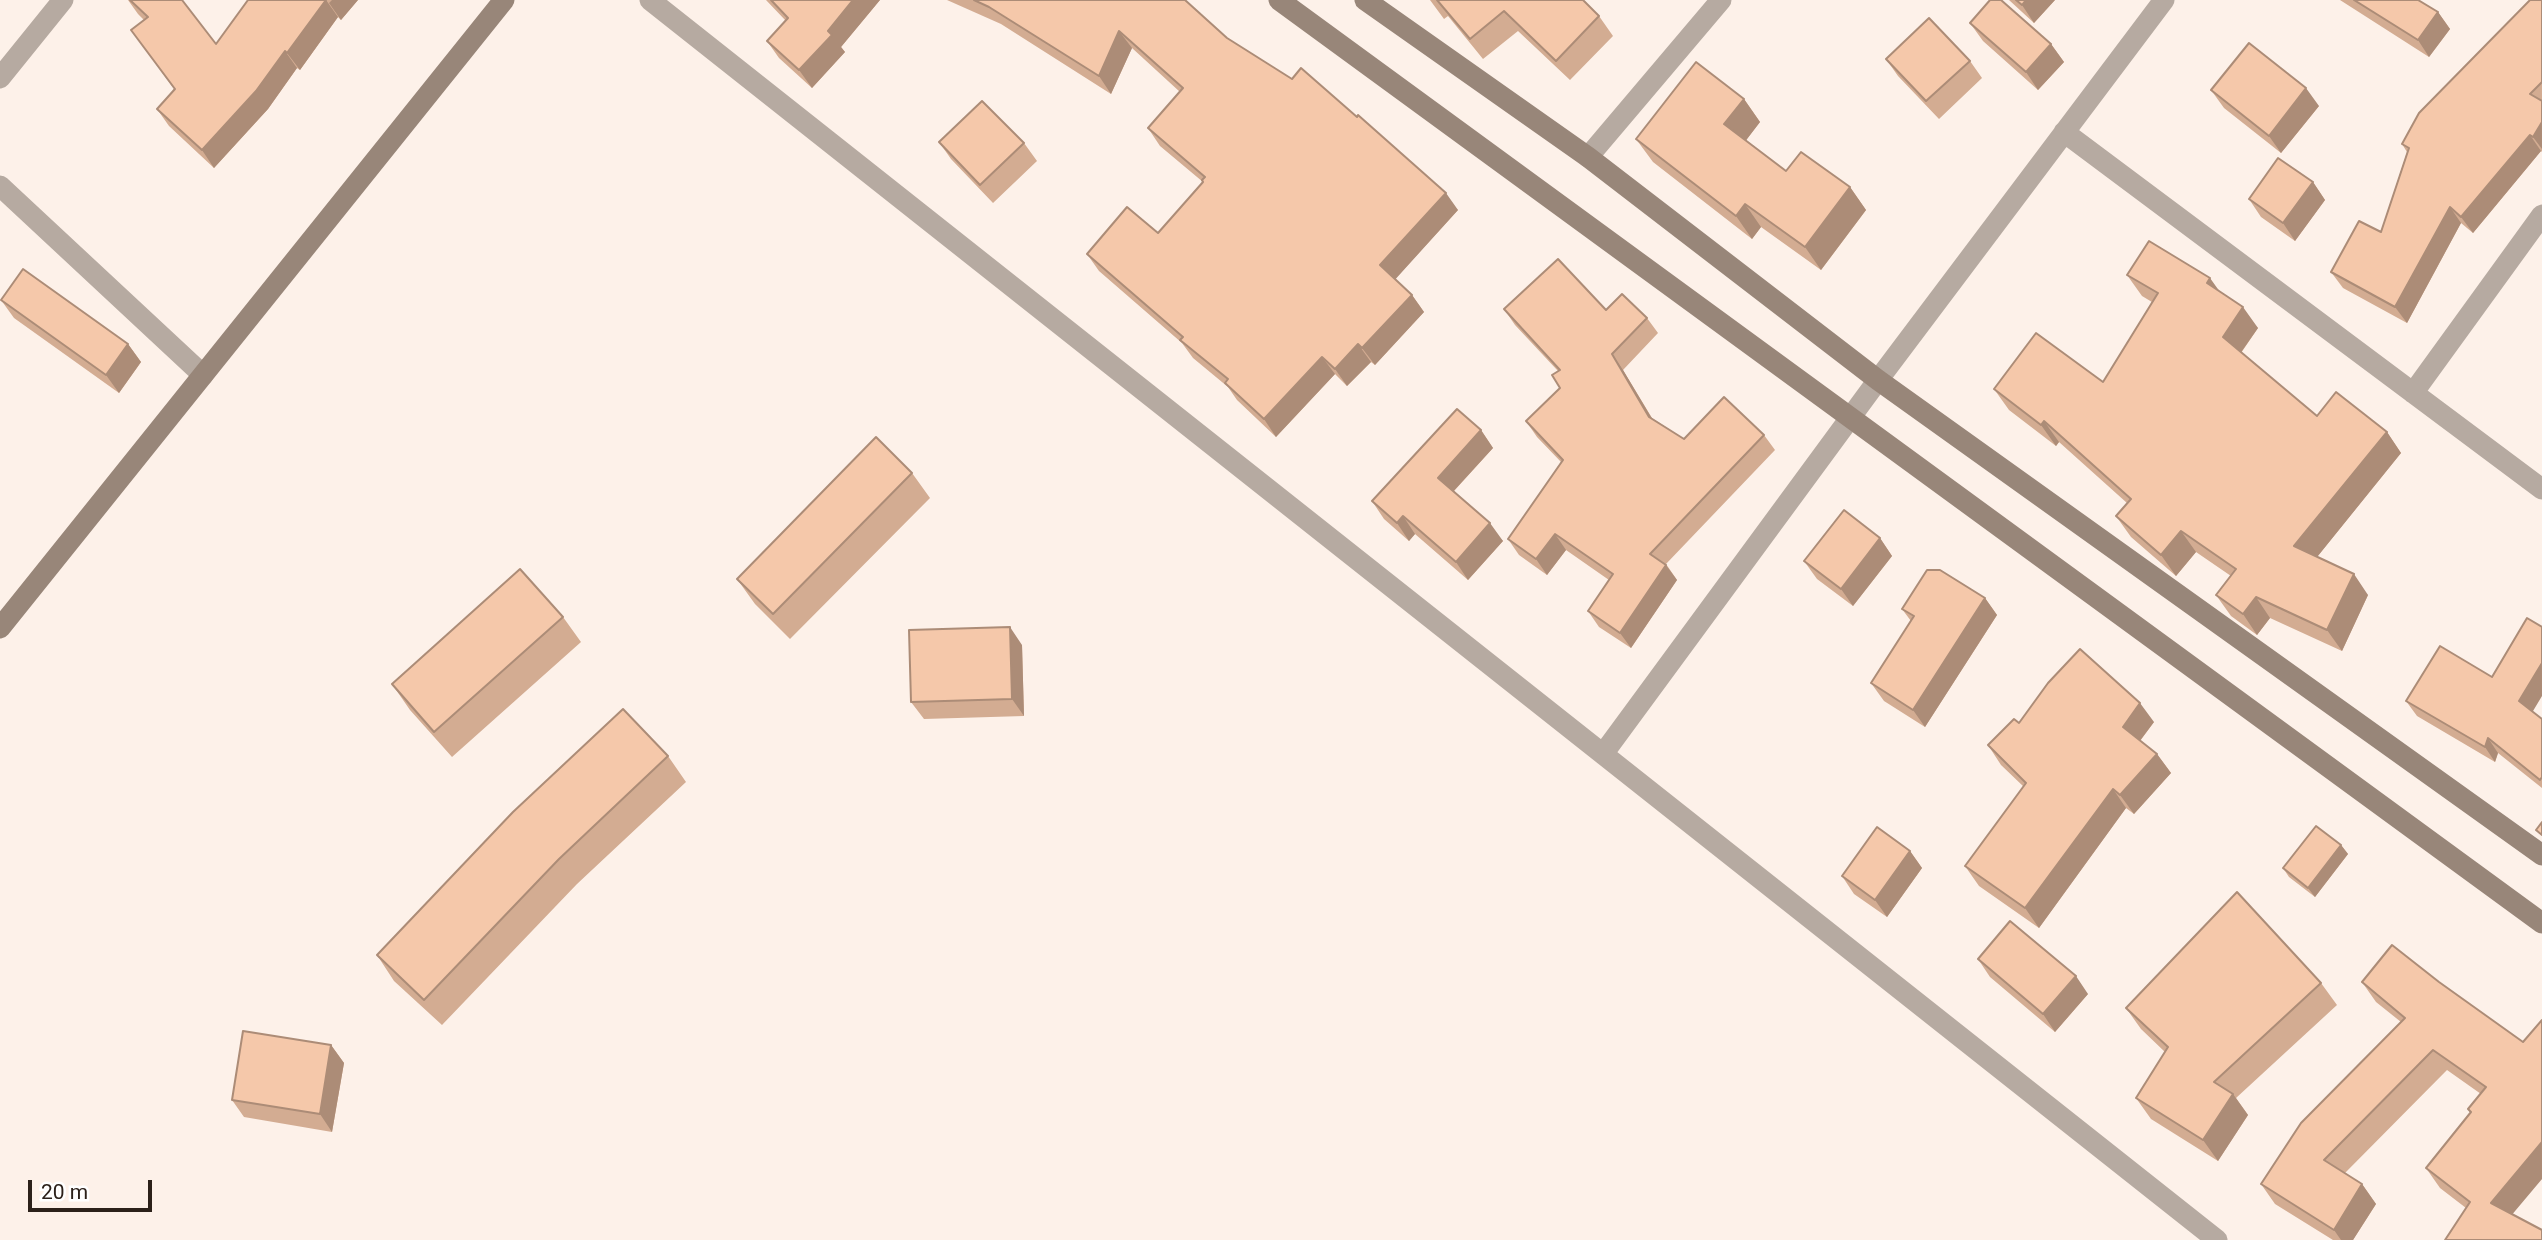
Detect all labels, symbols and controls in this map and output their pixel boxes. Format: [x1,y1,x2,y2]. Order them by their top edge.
scale bar [32,1166,156,1210]
text: 20 m [41,1180,88,1204]

